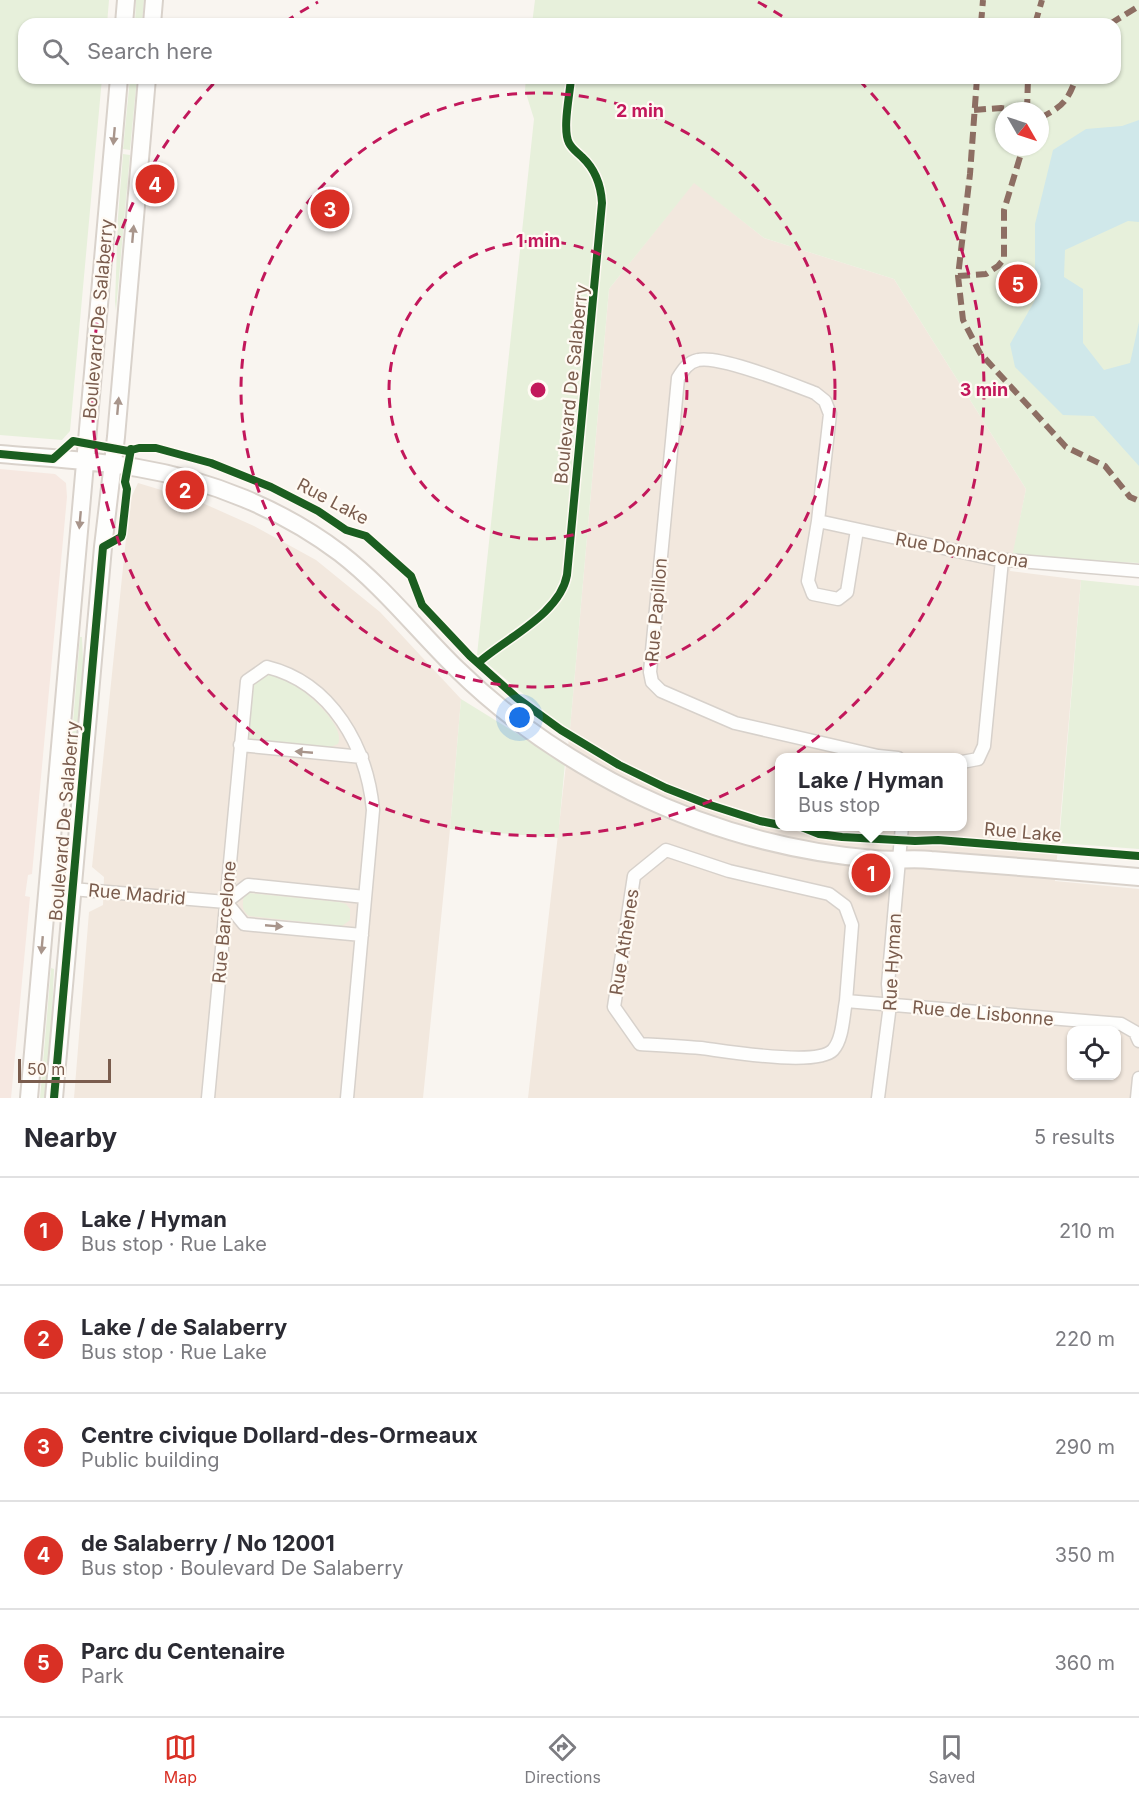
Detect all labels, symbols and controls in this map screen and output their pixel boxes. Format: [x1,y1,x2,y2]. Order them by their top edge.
search box [18,18,1121,84]
icon: search [39,35,72,68]
text: Search here [87,38,213,64]
text: 2 min [616,100,664,121]
north arrow [995,102,1049,156]
one-way arrow [109,127,119,146]
pin: 4 [136,162,174,207]
pin: 3 [310,186,350,232]
street label: Boulevard De Salaberry [79,218,117,420]
one-way arrow [128,224,138,243]
text: 1 min [516,230,560,251]
pin: 5 [998,262,1038,306]
street label: Boulevard De Salaberry [550,283,592,485]
text: 3 min [960,379,1008,400]
centre of rings [528,380,548,400]
one-way arrow [113,397,123,416]
pin: 2 [166,468,204,512]
street label: Rue Lake [294,473,372,529]
one-way arrow [75,510,84,529]
street label: Rue Donnacona [894,528,1030,572]
street label: Rue Papillon [641,557,671,663]
your location [505,703,534,732]
street label: Boulevard De Salaberry [45,720,83,922]
one-way arrow [295,747,314,757]
popup [775,753,967,831]
text: Lake / Hyman [798,767,944,793]
text: Bus stop [798,793,880,817]
street label: Rue Lake [983,818,1063,846]
pin: 1 [852,850,890,896]
street label: Rue Barcelone [208,860,240,984]
street label: Rue Madrid [87,879,187,909]
street label: Rue Athènes [605,887,643,997]
street label: Rue Hyman [879,913,905,1011]
one-way arrow [265,922,284,931]
one-way arrow [37,936,47,955]
street label: Rue de Lisbonne [911,996,1055,1030]
map controls [1067,1026,1121,1080]
button: locate [1067,1026,1121,1080]
scale bar [18,1056,111,1084]
text: 50 m [27,1059,65,1079]
text: Nearby [24,1122,117,1153]
text: 5 results [1034,1125,1115,1149]
text: Lake / Hyman [81,1206,227,1232]
text: 1 [39,1219,48,1243]
text: 210 m [1059,1219,1115,1243]
text: Bus stop · Rue Lake [81,1232,267,1256]
text: Lake / de Salaberry [81,1314,287,1340]
text: 2 [37,1327,50,1351]
text: 220 m [1055,1327,1115,1351]
text: Bus stop · Rue Lake [81,1340,267,1364]
text: Centre civique Dollard-des-Ormeaux [81,1422,478,1448]
text: 3 [37,1435,50,1459]
text: 290 m [1055,1435,1115,1459]
text: Public building [81,1448,220,1472]
text: de Salaberry / No 12001 [81,1530,335,1556]
text: 4 [37,1543,50,1567]
text: 350 m [1055,1543,1115,1567]
text: Bus stop · Boulevard De Salaberry [81,1556,403,1580]
text: Parc du Centenaire [81,1638,285,1664]
text: 5 [37,1651,50,1675]
text: 360 m [1054,1651,1115,1675]
text: Park [81,1664,124,1688]
tab: Map [164,1731,197,1787]
tab: Directions [525,1731,601,1787]
tab: Saved [928,1731,975,1787]

